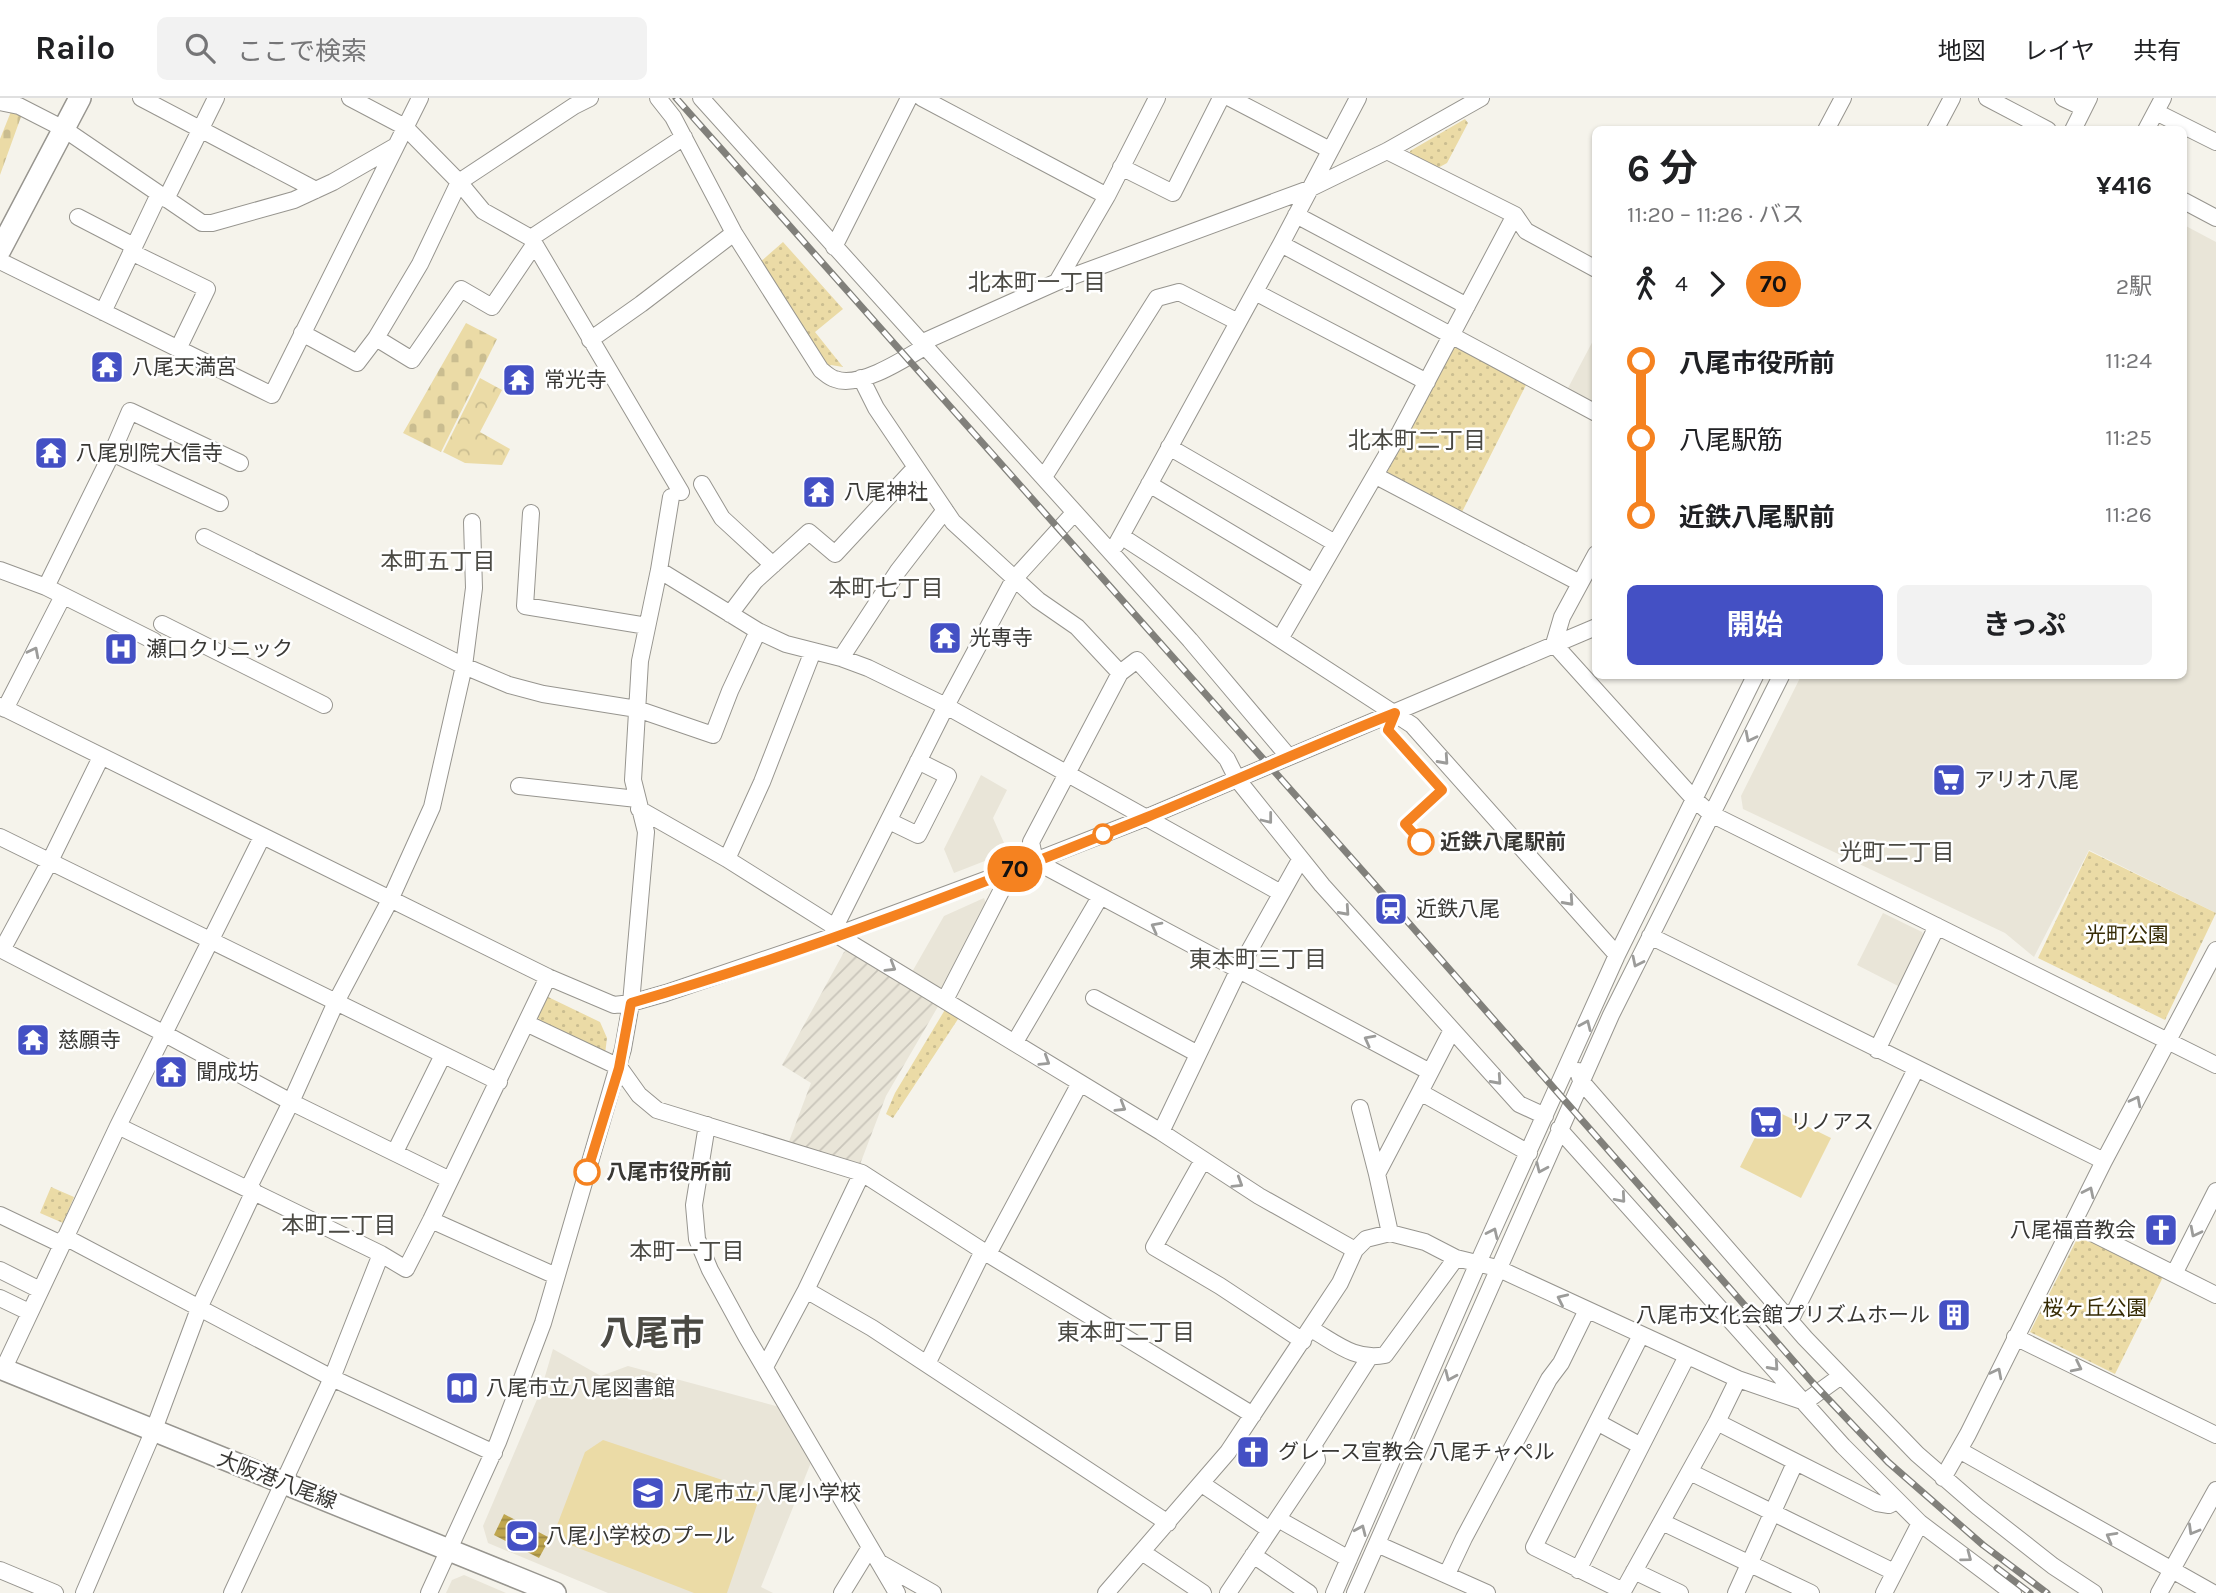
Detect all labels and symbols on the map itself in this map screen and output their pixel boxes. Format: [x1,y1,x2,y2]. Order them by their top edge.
district label: 北本町一丁目 [968,269,1106,296]
temple icon: 八尾天満宮 [88,348,126,386]
place label: 八尾天満宮 [132,355,237,379]
temple icon: 常光寺 [500,361,538,399]
place label: 常光寺 [544,368,607,392]
district label: 北本町二丁目 [1348,427,1486,454]
temple icon: 八尾別院大信寺 [32,434,70,472]
place label: 八尾別院大信寺 [76,441,223,465]
temple icon: 八尾神社 [800,473,838,511]
place label: 八尾神社 [844,480,928,504]
district label: 本町五丁目 [381,548,496,575]
district label: 本町七丁目 [829,575,944,602]
temple icon: 光専寺 [926,619,964,657]
place label: 光専寺 [970,626,1033,650]
hospital icon: 瀬口クリニック [102,630,140,668]
place label: 瀬口クリニック [146,637,293,661]
one-way arrow [26,647,40,659]
one-way arrow [1745,729,1759,742]
one-way arrow [1435,752,1448,765]
supermarket icon: アリオ八尾 [1930,761,1968,799]
place label: アリオ八尾 [1974,768,2079,792]
one-way arrow [1260,812,1273,824]
unlabelled marker [1093,824,1113,844]
marker: 近鉄八尾駅前 [1408,829,1434,855]
place label: 近鉄八尾駅前 [1440,830,1566,854]
district label: 光町二丁目 [1840,839,1955,866]
line badge: 70 [984,846,1046,892]
station icon: 近鉄八尾 [1372,890,1410,928]
one-way arrow [1561,893,1573,906]
place label: 近鉄八尾 [1416,897,1500,921]
one-way arrow [1337,903,1349,916]
one-way arrow [1151,922,1163,936]
park label: 光町公園 [2085,923,2169,947]
district label: 東本町三丁目 [1189,946,1327,973]
one-way arrow [1632,955,1646,967]
one-way arrow [884,959,897,972]
one-way arrow [1578,1020,1592,1032]
temple icon: 慈願寺 [14,1021,52,1059]
place label: 慈願寺 [58,1028,121,1052]
one-way arrow [1364,1034,1377,1048]
one-way arrow [1037,1052,1050,1065]
temple icon: 聞成坊 [152,1053,190,1091]
place label: 聞成坊 [196,1060,259,1084]
one-way arrow [1489,1072,1501,1085]
one-way arrow [2127,1096,2141,1108]
one-way arrow [1113,1099,1126,1112]
supermarket icon: リノアス [1747,1103,1785,1141]
place label: リノアス [1790,1110,1874,1134]
marker: 八尾市役所前 [574,1159,600,1185]
place label: 八尾市役所前 [606,1160,732,1184]
one-way arrow [1535,1161,1549,1173]
one-way arrow [1230,1175,1243,1188]
one-way arrow [2081,1187,2095,1199]
one-way arrow [1613,1190,1625,1203]
church icon: 八尾福音教会 [2142,1211,2180,1249]
district label: 本町二丁目 [282,1212,397,1239]
place label: 八尾福音教会 [2010,1218,2136,1242]
one-way arrow [2189,1225,2203,1237]
one-way arrow [1485,1228,1499,1240]
district label: 本町一丁目 [630,1238,745,1265]
one-way arrow [1557,1293,1569,1307]
building icon: 八尾市文化会館プリズムホール [1935,1296,1973,1334]
park label: 桜ヶ丘公園 [2043,1296,2148,1320]
place label: 八尾市文化会館プリズムホール [1636,1303,1930,1327]
district label: 八尾市 [599,1313,705,1354]
district label: 東本町二丁目 [1057,1319,1195,1346]
one-way arrow [1765,1358,1778,1371]
one-way arrow [2070,1359,2082,1373]
one-way arrow [1989,1368,2003,1380]
library icon: 八尾市立八尾図書館 [443,1369,481,1407]
one-way arrow [1444,1369,1458,1382]
place label: 八尾市立八尾図書館 [486,1376,675,1400]
church icon: グレース宣教会 八尾チャペル [1234,1433,1272,1471]
place label: グレース宣教会 八尾チャペル [1278,1440,1555,1464]
street label: 大阪港八尾線 [214,1446,340,1514]
school or university icon: 八尾市立八尾小学校 [629,1474,667,1512]
place label: 八尾市立八尾小学校 [672,1481,861,1505]
sports icon: 八尾小学校のプール [503,1517,541,1555]
one-way arrow [2188,1523,2201,1536]
place label: 八尾小学校のプール [546,1524,735,1548]
one-way arrow [1353,1525,1367,1537]
one-way arrow [2106,1532,2119,1545]
one-way arrow [1959,1549,1972,1561]

